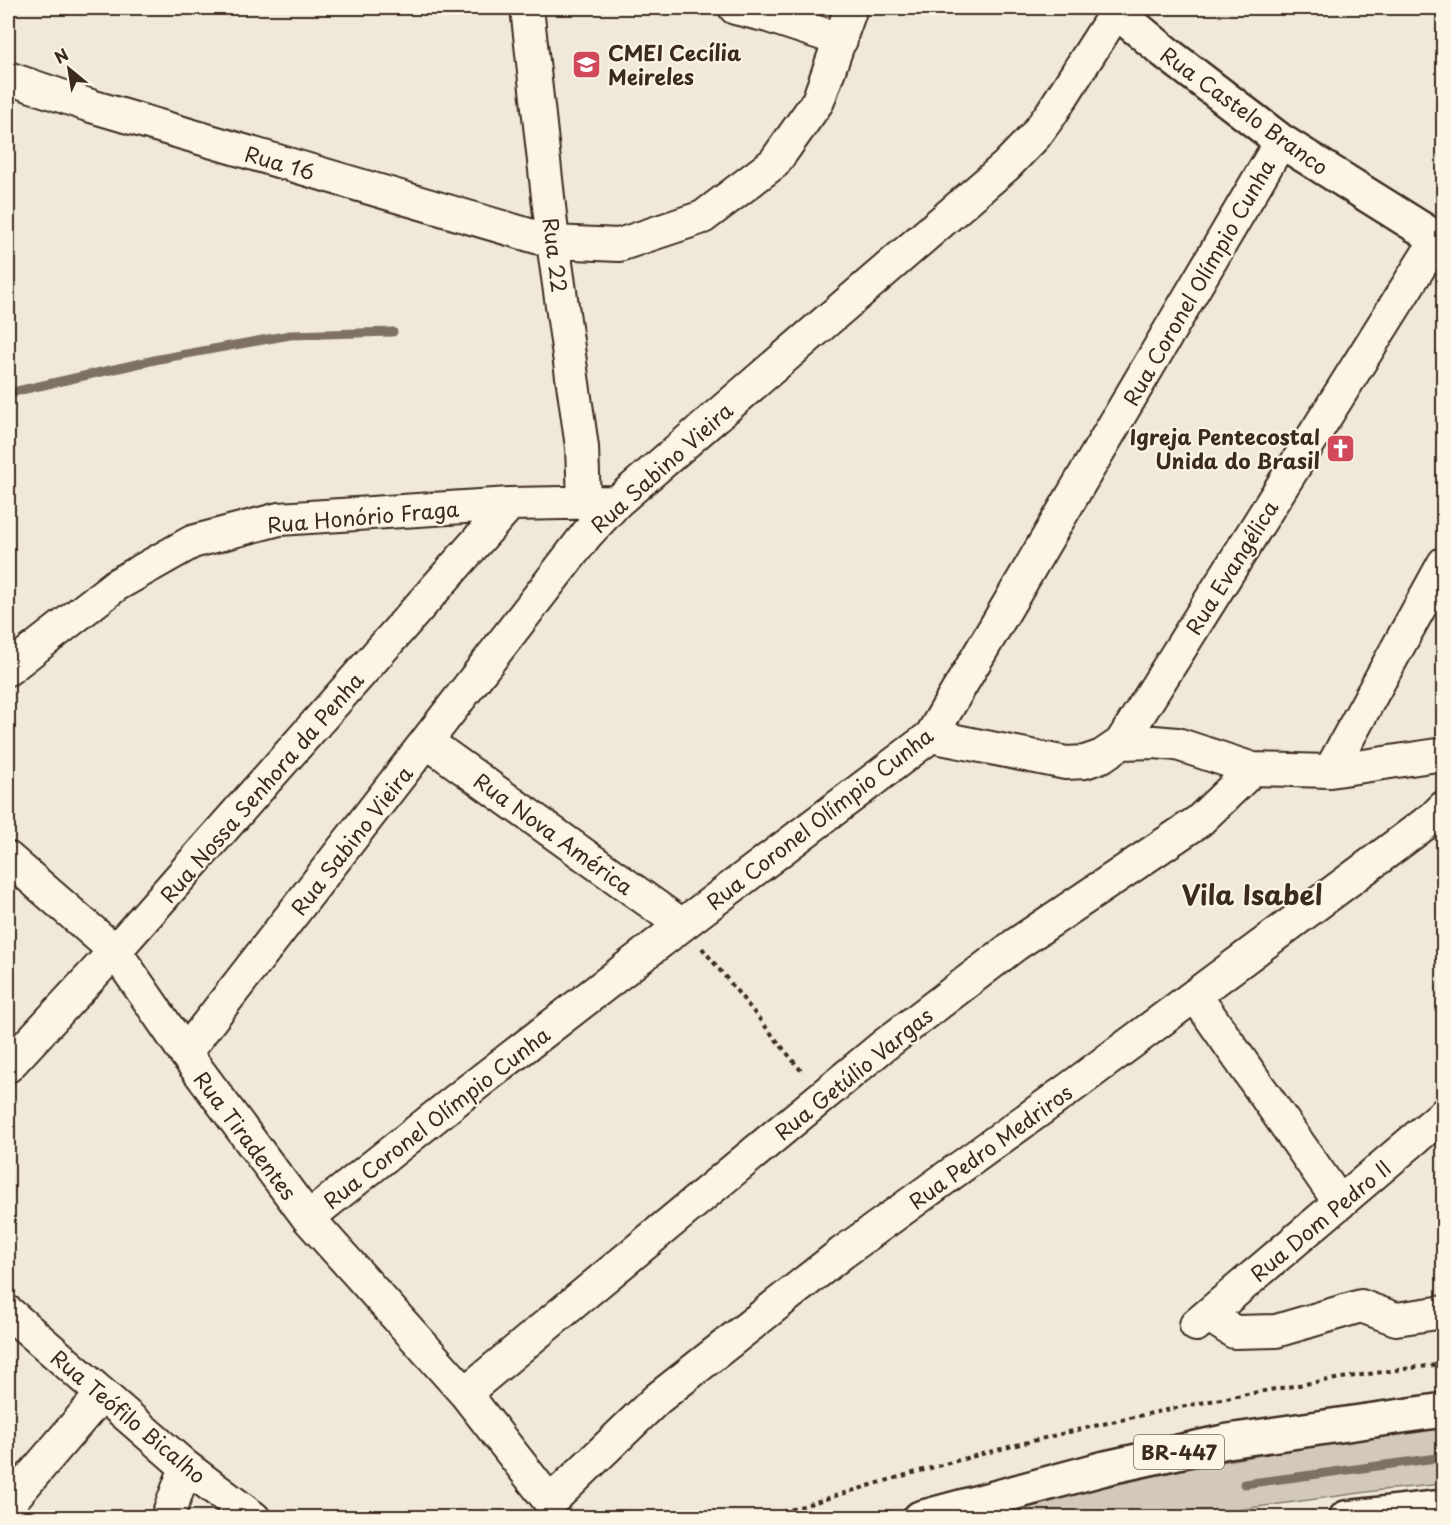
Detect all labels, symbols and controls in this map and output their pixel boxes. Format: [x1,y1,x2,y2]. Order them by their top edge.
place label: CMEI Cecília Meireles [608,36,742,92]
street label: Rua Castelo Branco [1154,38,1336,182]
north arrow [39,39,99,99]
text: N [50,42,72,69]
school or university icon: CMEI Cecília Meireles [571,48,603,80]
street label: Rua 16 [241,137,319,187]
street label: Rua Coronel Olímpio Cunha [1114,153,1282,411]
street label: Rua 22 [536,216,576,294]
street label: Rua Sabino Vieira [583,394,740,540]
place label: Igreja Pentecostal Unida do Brasil [1129,420,1320,476]
church icon: Igreja Pentecostal Unida do Brasil [1325,432,1357,464]
street label: Rua Honório Fraga [266,492,460,540]
street label: Rua Evangélica [1177,493,1286,640]
street label: Rua Nossa Senhora da Penha [152,665,370,909]
street label: Rua Coronel Olímpio Cunha [699,719,939,917]
street label: Rua Sabino Vieira [282,758,420,922]
street label: Rua Nova América [468,764,640,902]
district label: Vila Isabel [1182,873,1322,914]
street label: Rua Getúlio Vargas [767,999,939,1147]
street label: Rua Coronel Olímpio Cunha [316,1018,556,1216]
street label: Rua Tiradentes [187,1064,305,1206]
street label: Rua Pedro Medriros [902,1076,1078,1216]
street label: Rua Dom Pedro II [1243,1151,1397,1289]
street label: Rua Teófilo Bicalho [44,1341,214,1491]
road number: BR-447 [1134,1435,1224,1469]

